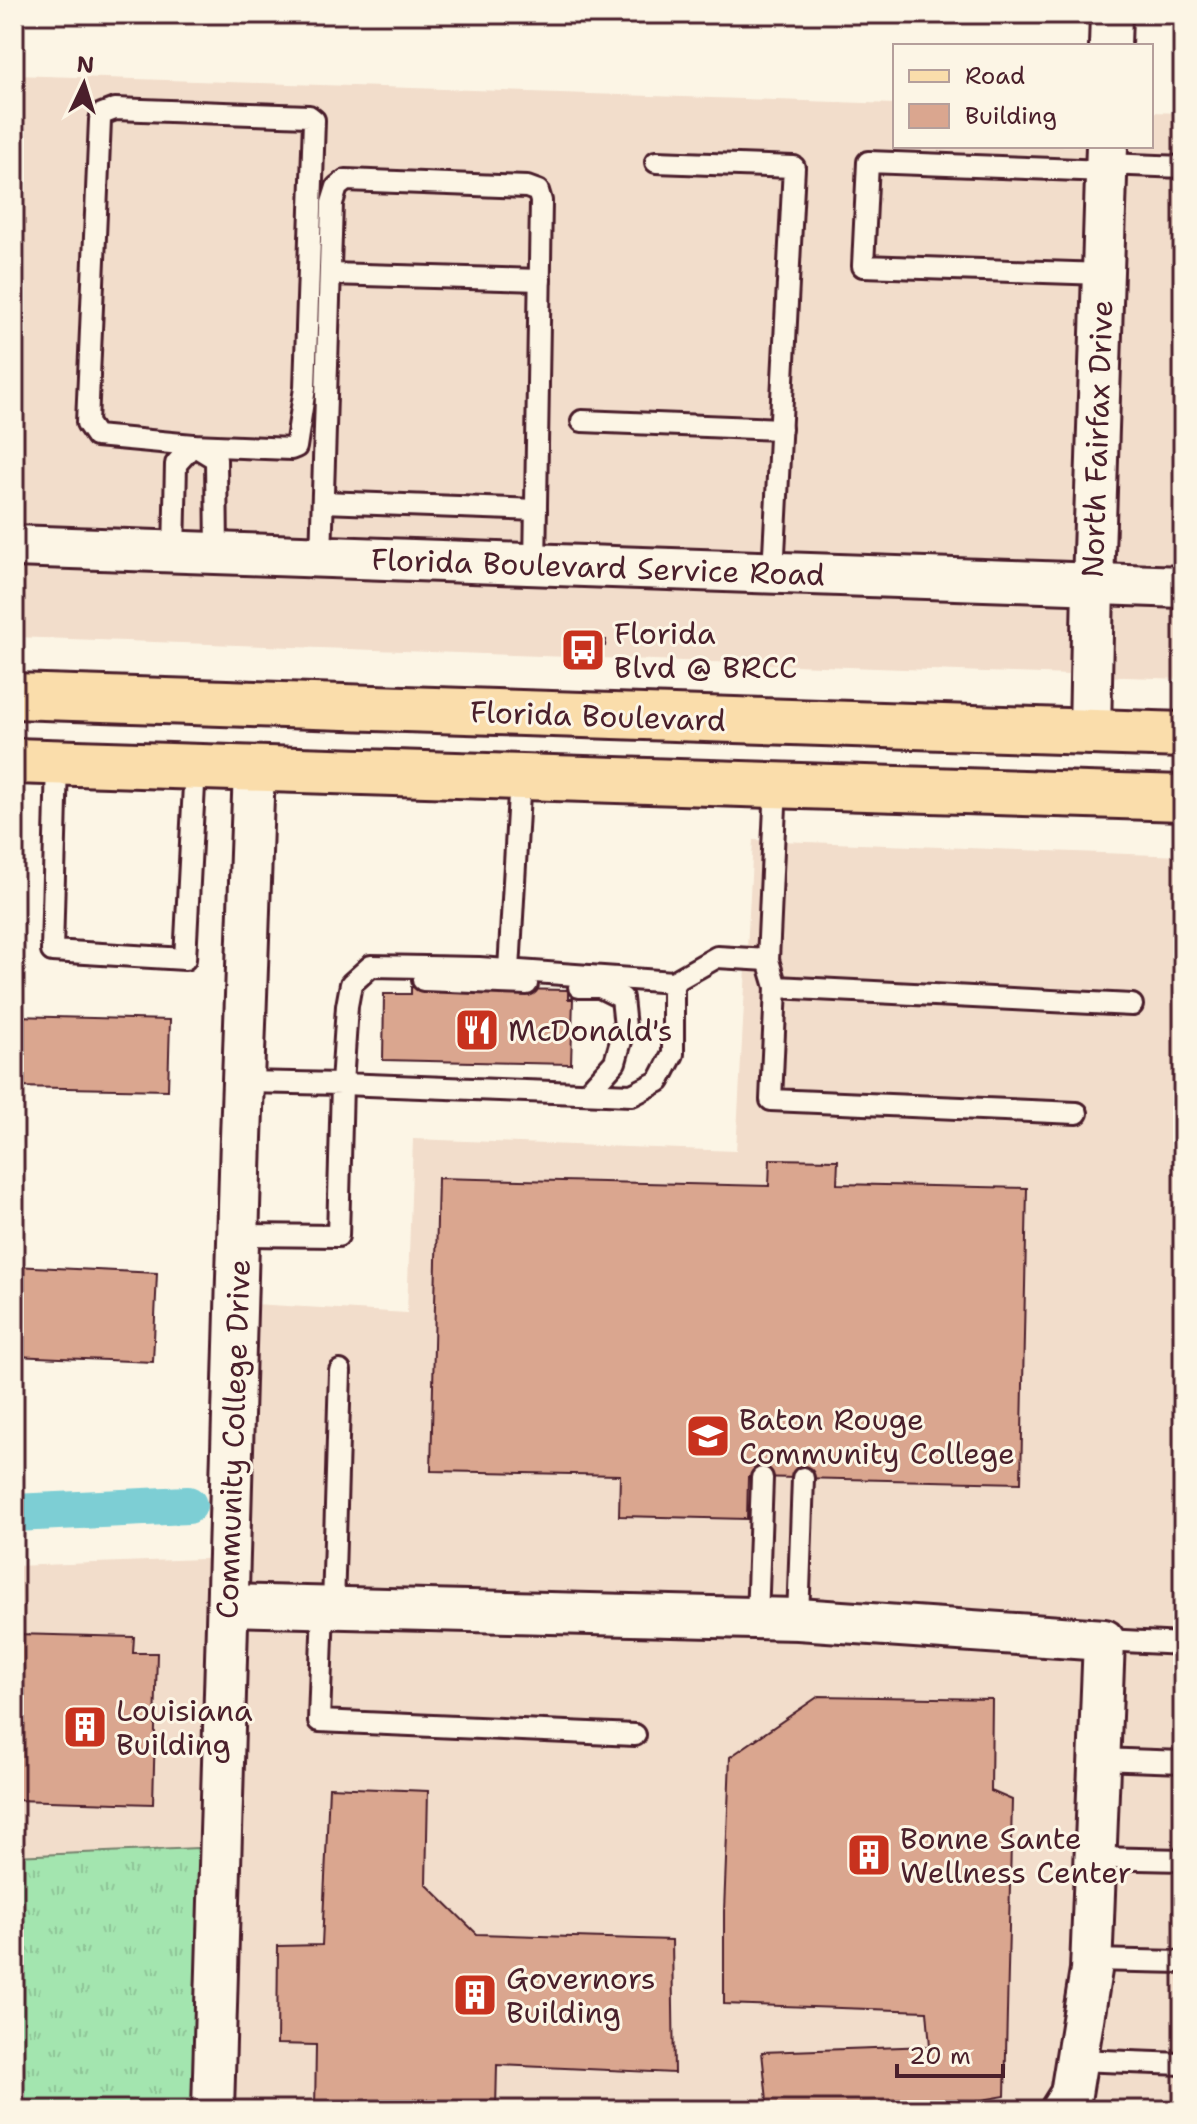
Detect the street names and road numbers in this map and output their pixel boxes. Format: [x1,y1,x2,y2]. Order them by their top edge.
street label: North Fairfax Drive [1072,299,1122,579]
street label: Florida Boulevard Service Road [370,539,826,595]
street label: Florida Boulevard [469,691,727,741]
street label: Community College Drive [206,1258,260,1620]

